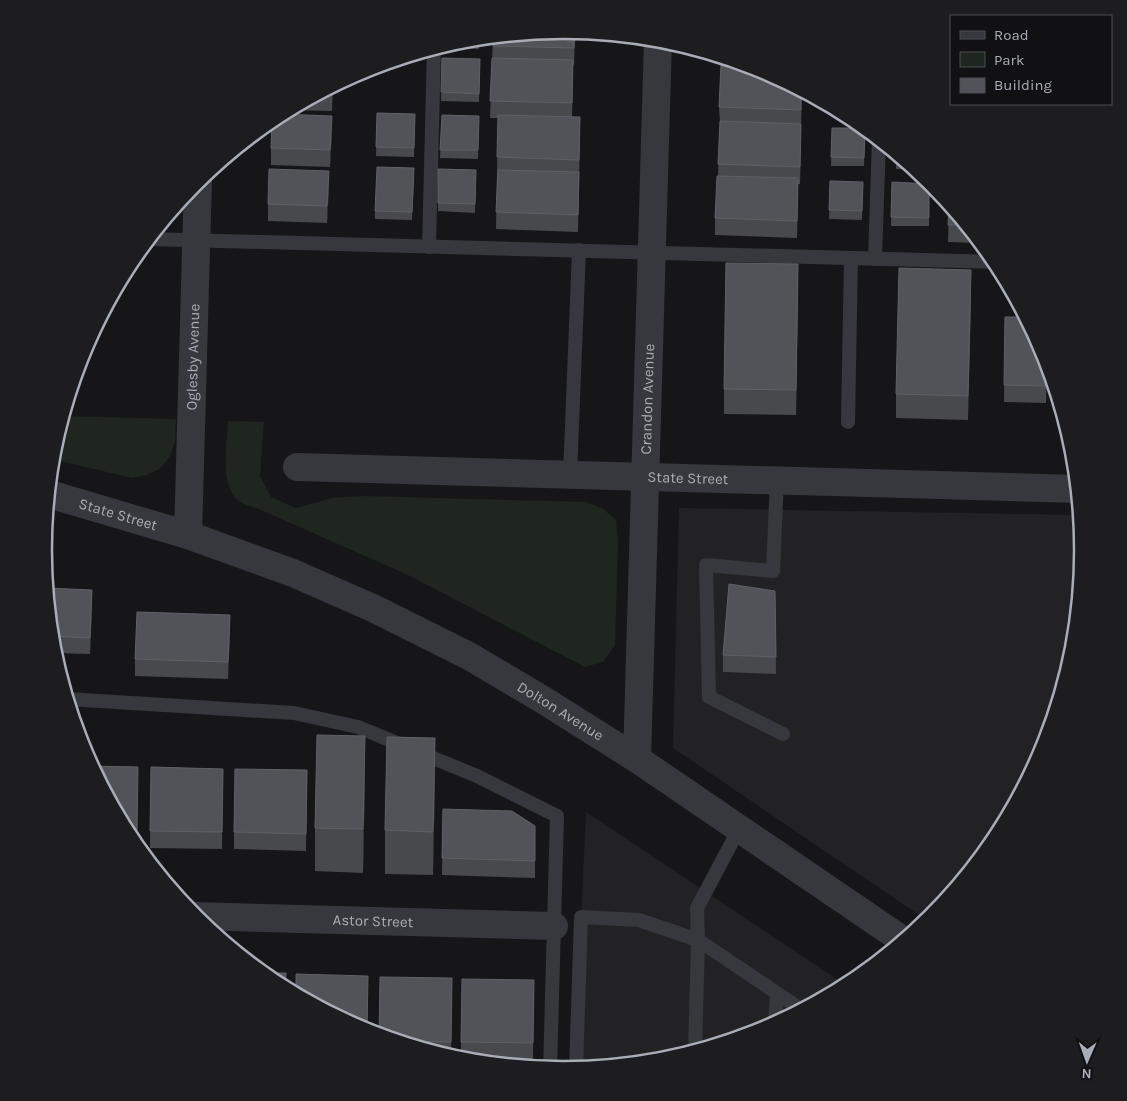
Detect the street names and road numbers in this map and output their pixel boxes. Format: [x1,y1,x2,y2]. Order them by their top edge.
street label: Oglesby Avenue [183,303,204,411]
street label: Crandon Avenue [637,343,658,455]
street label: State Street [647,468,729,488]
street label: State Street [77,494,160,535]
street label: Dolton Avenue [514,678,607,745]
street label: Astor Street [332,911,414,931]

